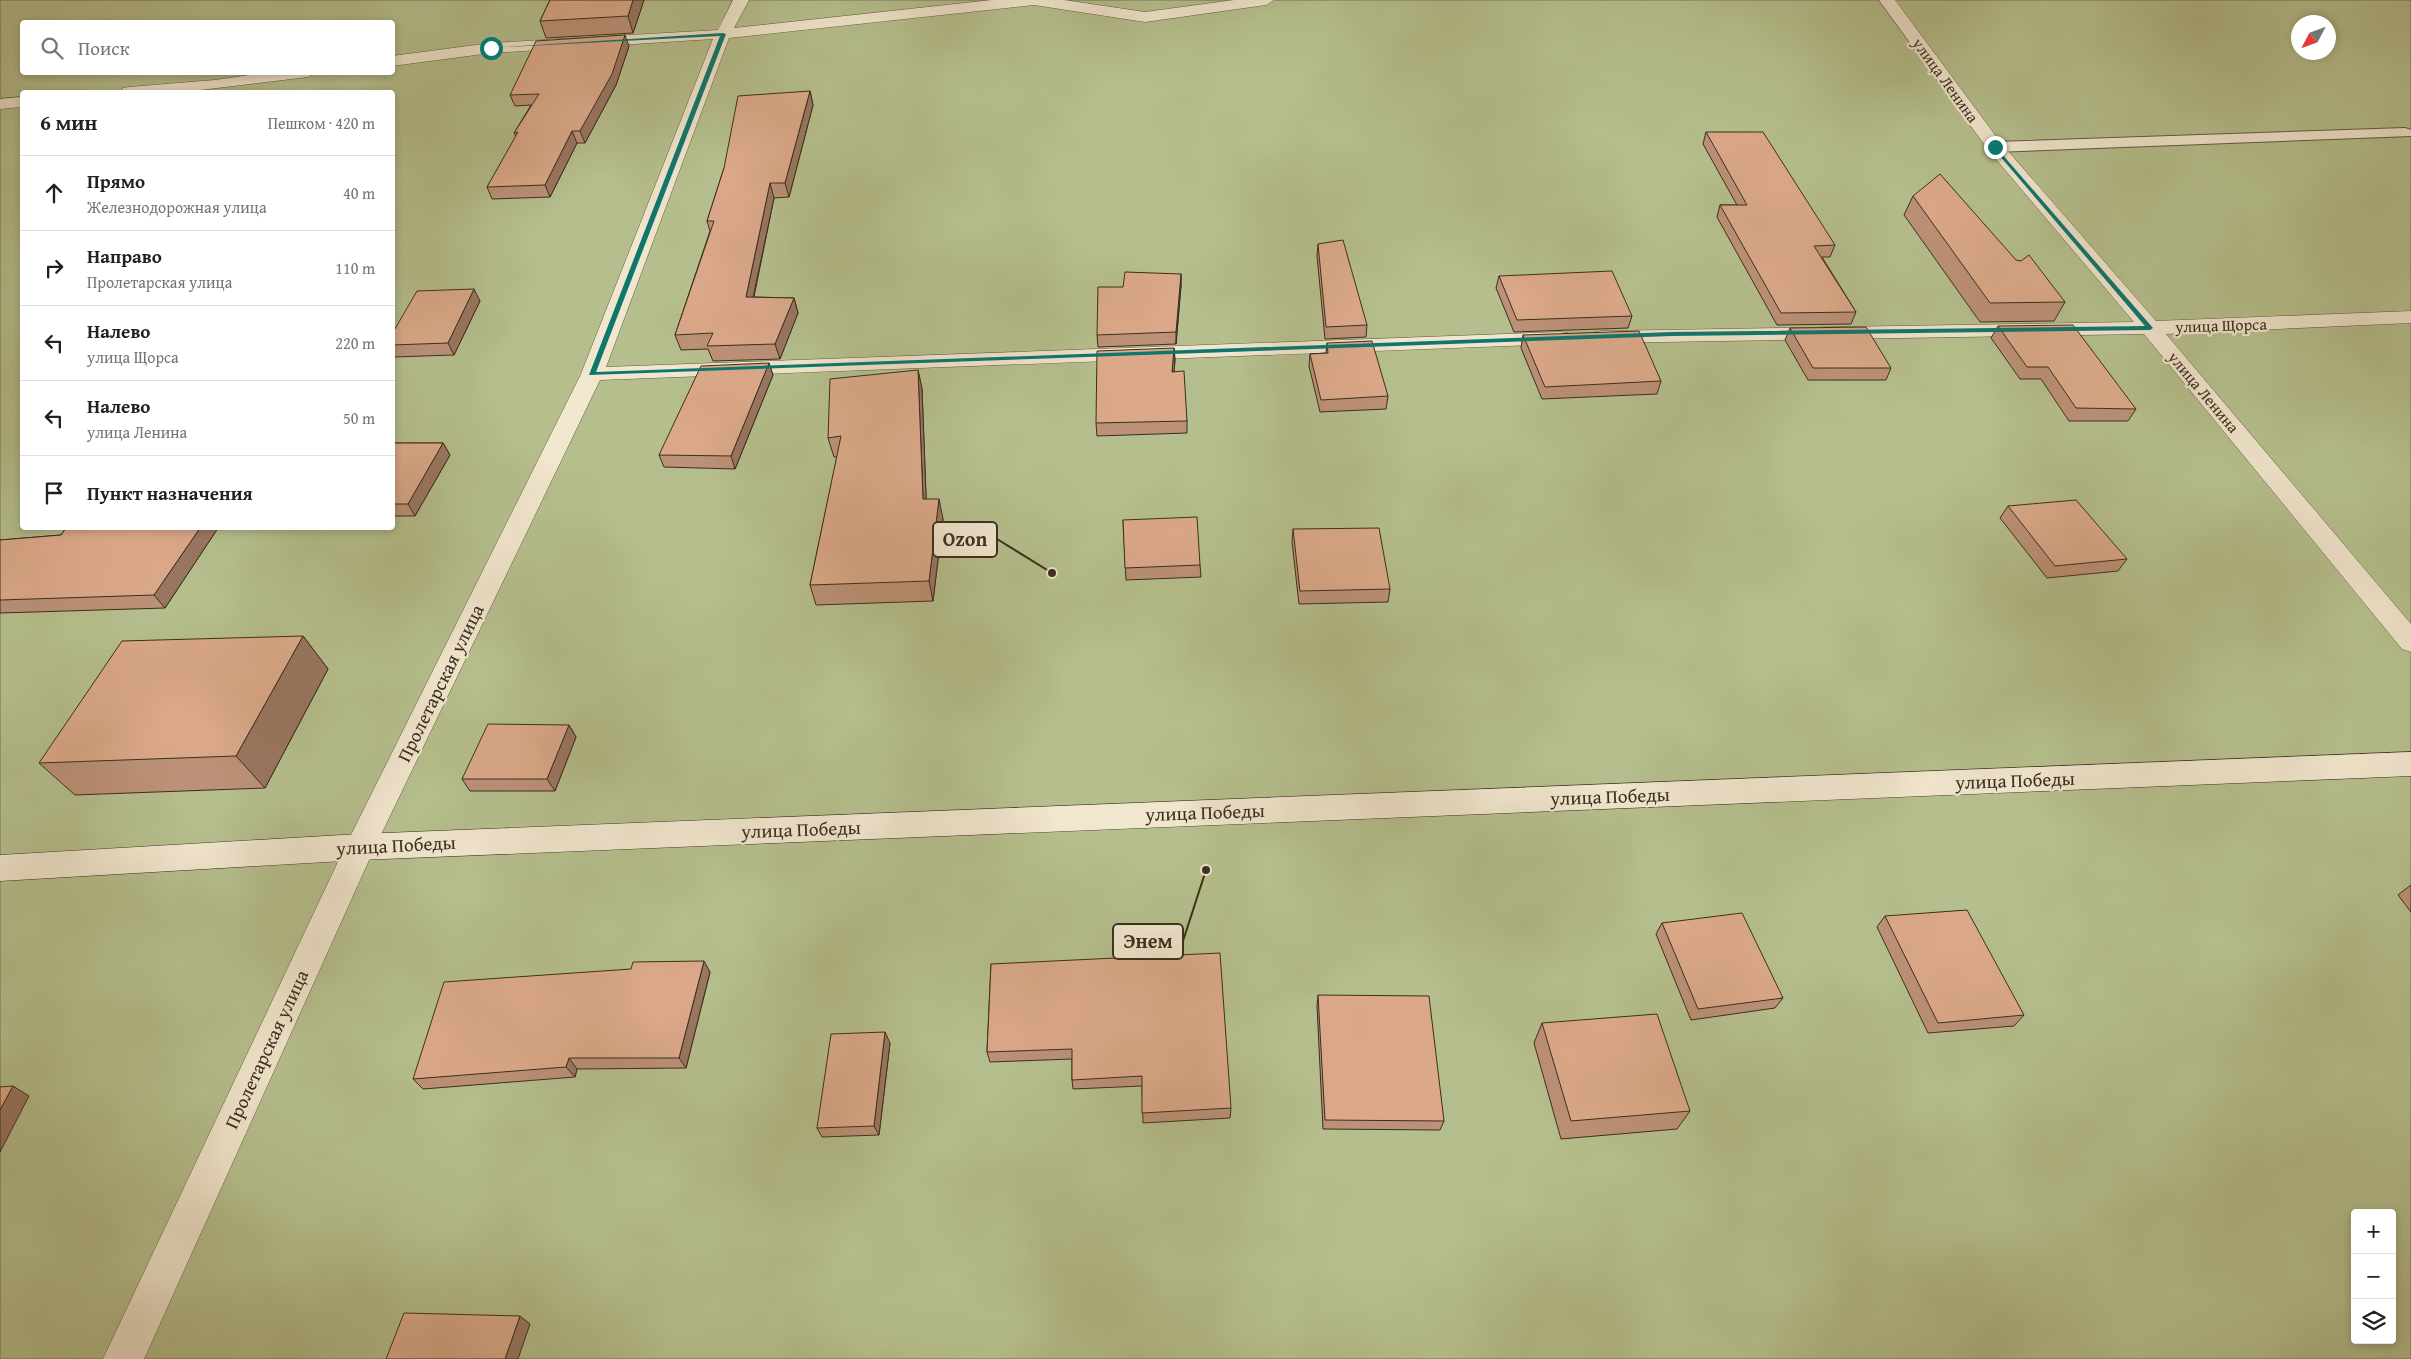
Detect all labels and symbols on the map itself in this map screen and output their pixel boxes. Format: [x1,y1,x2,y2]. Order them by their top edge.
north arrow [2291,15,2336,60]
street label: улица Ленина [1906,32,1985,128]
route start [480,37,503,60]
route end [1984,136,2007,159]
street label: улица Щорса [2174,311,2268,339]
street label: улица Ленина [2162,345,2246,438]
callout: Ozon [933,522,997,557]
text: Ozon [943,524,987,553]
street label: Пролетарская улица [390,599,490,767]
street label: улица Победы [1954,764,2075,796]
street label: улица Победы [1549,780,1670,812]
street label: улица Победы [1144,796,1265,828]
street label: улица Победы [740,813,861,845]
street label: улица Победы [335,828,456,862]
callout: Энем [1113,924,1183,959]
text: Энем [1123,926,1173,955]
street label: Пролетарская улица [217,965,315,1133]

